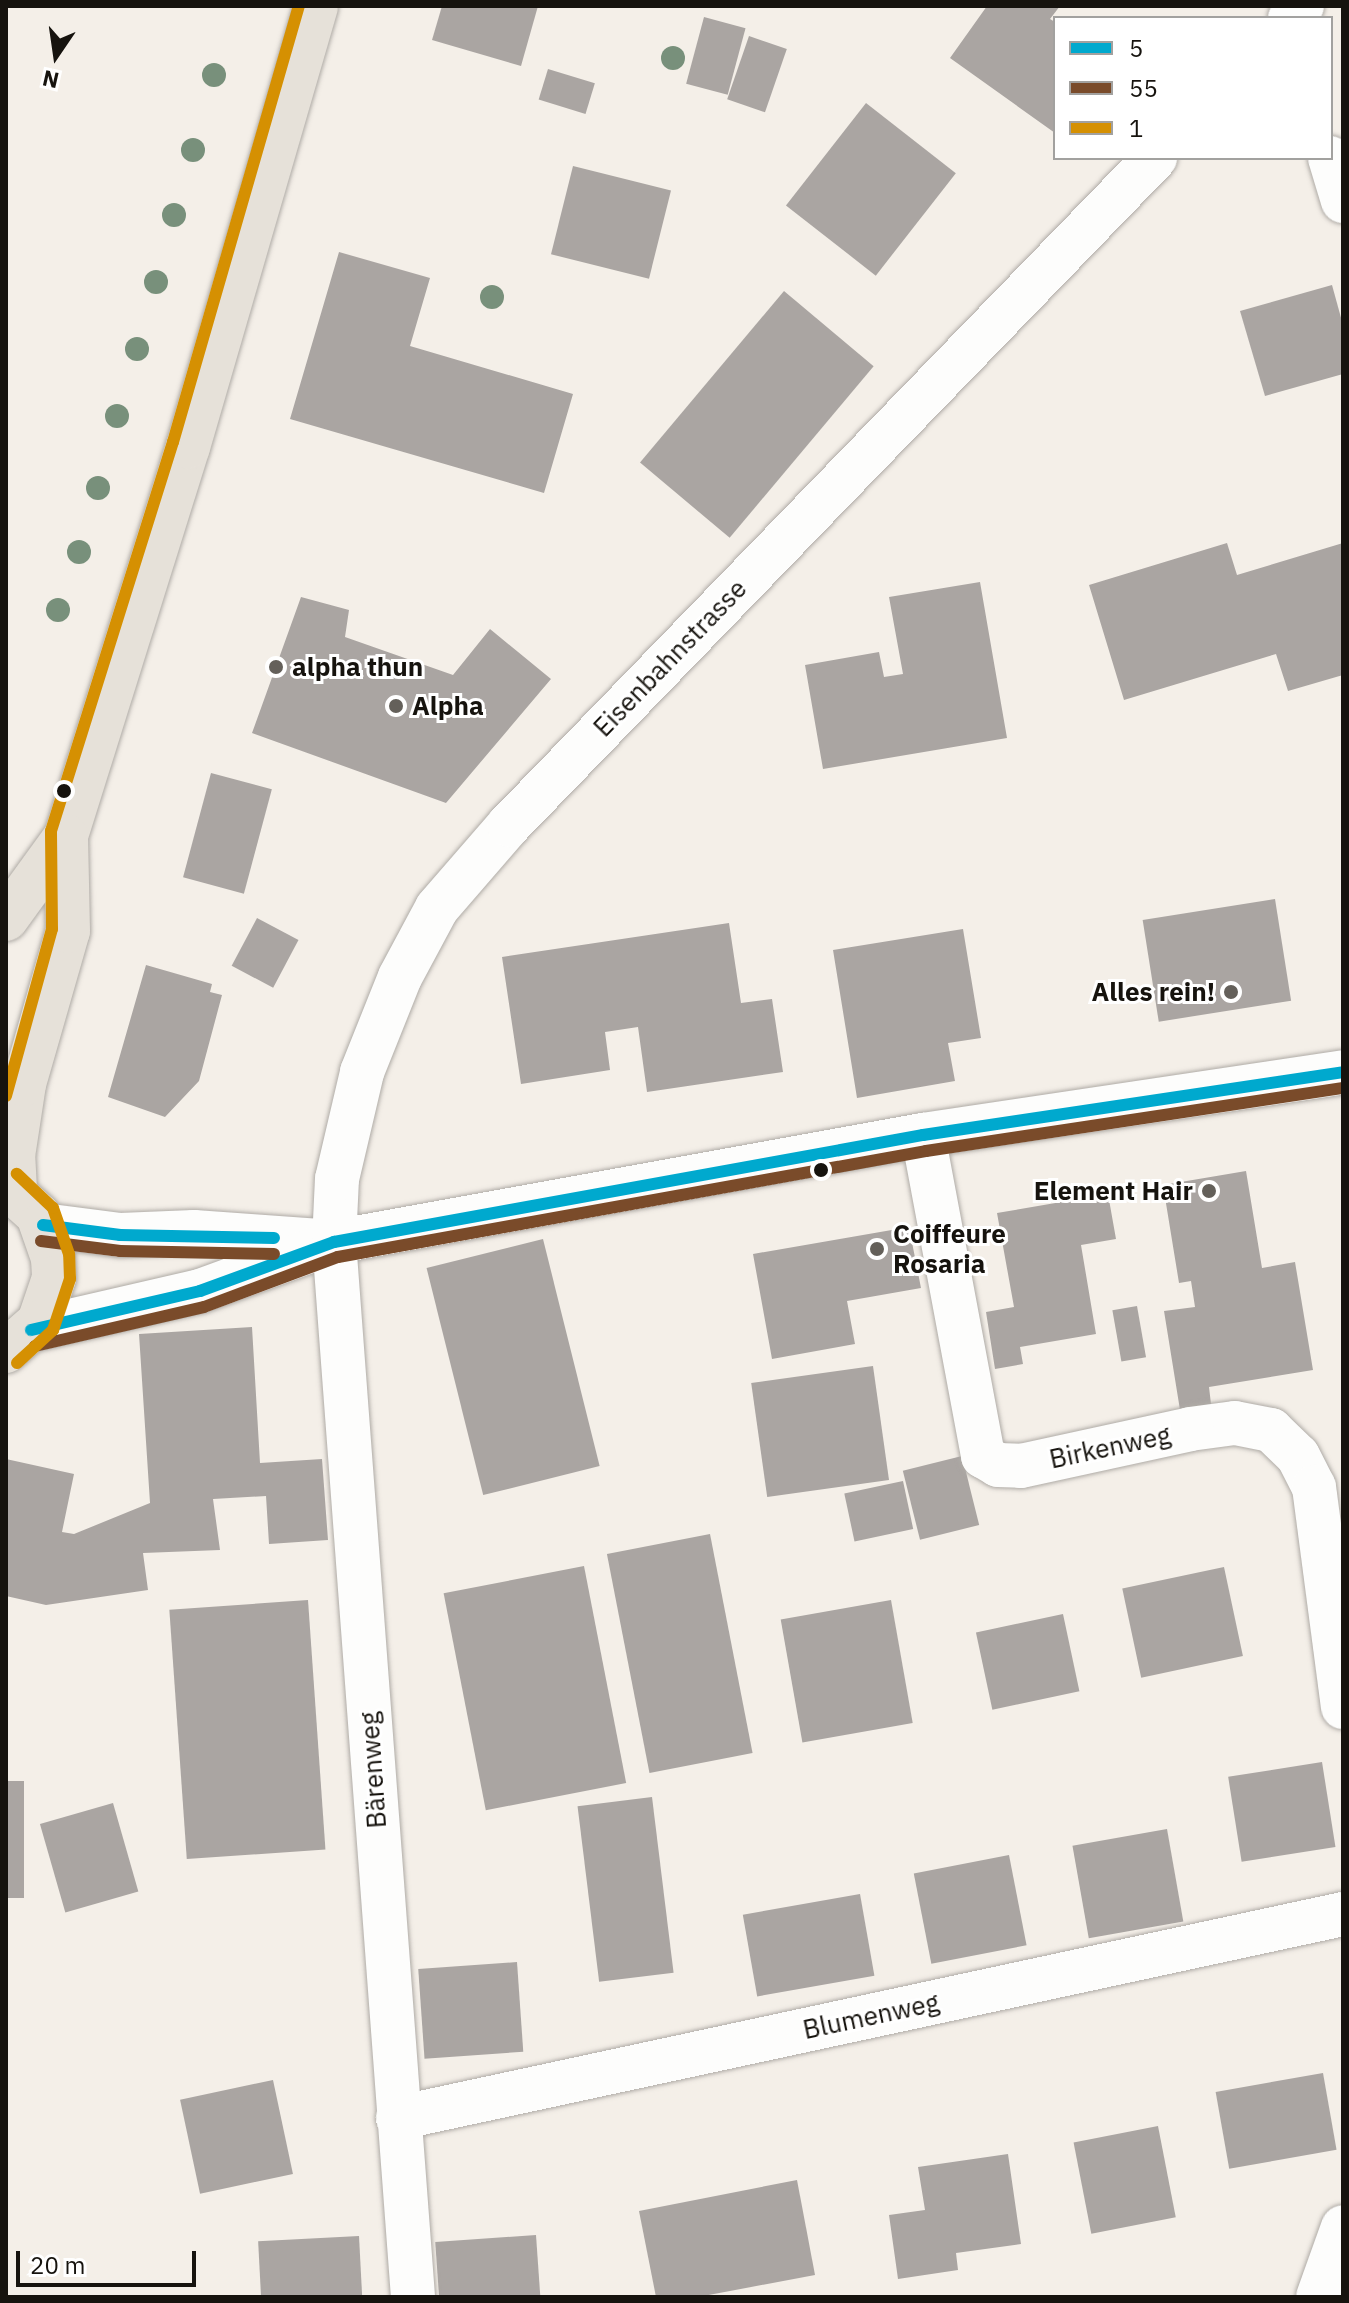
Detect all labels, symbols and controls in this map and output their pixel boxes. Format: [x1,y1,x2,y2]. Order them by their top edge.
north arrow [16,16,96,96]
legend [1053,16,1333,160]
text: 5 [1129,32,1143,64]
text: N [39,64,62,96]
text: 55 [1129,72,1158,104]
text: 1 [1129,112,1143,144]
street label: Eisenbahnstrasse [587,573,753,743]
place label: alpha thun [292,651,423,683]
marker: alpha thun [267,658,285,676]
place label: Alpha [412,690,484,722]
marker: Alpha [387,697,405,715]
unlabelled marker [56,783,72,799]
place label: Alles rein! [1092,976,1215,1008]
marker: Alles rein! [1222,983,1240,1001]
unlabelled marker [813,1162,829,1178]
place label: Element Hair [1034,1175,1193,1207]
marker: Element Hair [1200,1182,1218,1200]
place label: Coiffeure Rosaria [893,1218,1006,1280]
marker: Coiffeure Rosaria [868,1240,886,1258]
street label: Birkenweg [1047,1419,1173,1475]
street label: Bärenweg [353,1711,393,1829]
street label: Blumenweg [800,1986,942,2046]
scale bar [20,2235,200,2285]
text: 20 m [30,2249,85,2281]

